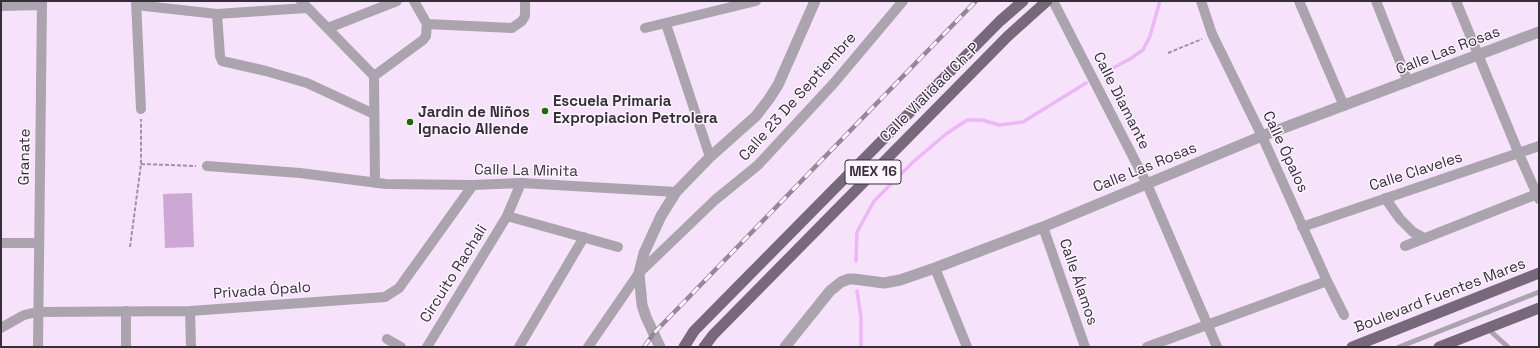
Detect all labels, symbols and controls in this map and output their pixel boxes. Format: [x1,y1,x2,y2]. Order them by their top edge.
street label: Calle Las Rosas [1393,23,1503,79]
street label: Calle 23 De Septiembre [736,29,860,165]
street label: Calle Vialidad Ch-P [876,39,984,147]
street label: Calle Diamante [1089,49,1153,153]
place label: Escuela Primaria Expropiacion Petrolera [553,93,718,128]
place label: Jardin de Niños Ignacio Allende [418,104,530,139]
marker: Escuela Primaria Expropiacion Petrolera [540,106,550,116]
street label: Calle Ópalos [1258,109,1312,195]
marker: Jardin de Niños Ignacio Allende [405,117,415,127]
street label: Granate [16,128,34,186]
street label: Calle Las Rosas [1091,139,1199,197]
street label: Calle Claveles [1367,148,1465,196]
road number: MEX 16 [845,160,901,184]
street label: Calle La Minita [474,161,578,181]
street label: Circuito Rachali [417,222,491,326]
street label: Calle Álamos [1055,236,1101,328]
street label: Boulevard Fuentes Mares [1352,255,1528,337]
street label: Privada Ópalo [212,279,312,303]

